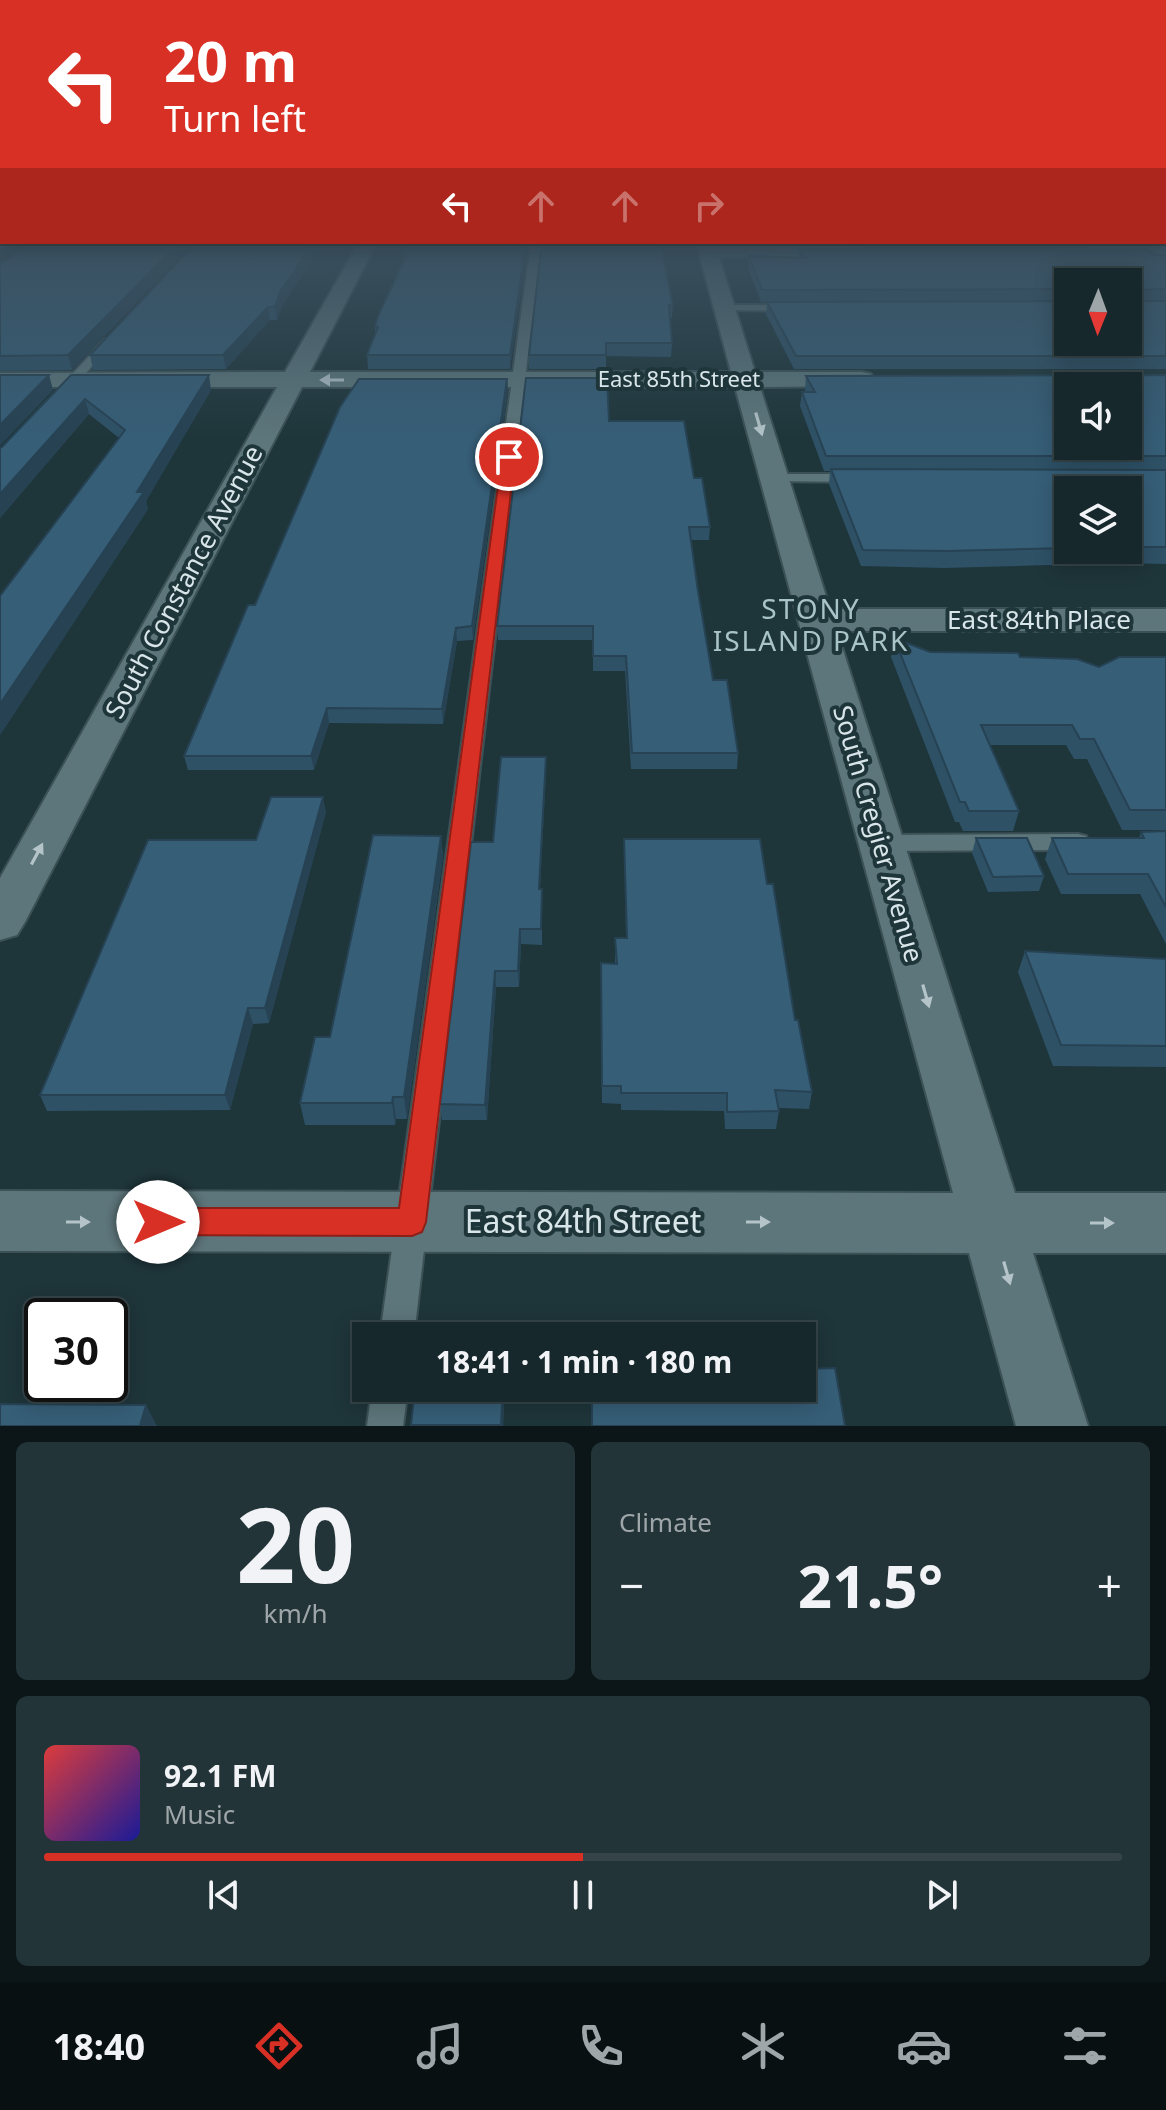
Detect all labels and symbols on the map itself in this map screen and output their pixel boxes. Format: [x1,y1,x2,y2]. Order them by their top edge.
north arrow [1054,268,1142,356]
street label: East 85th Street [598,363,760,393]
one-way arrow [319,374,344,386]
one-way arrow [753,413,766,437]
pin [475,423,543,491]
street label: South Constance Avenue [96,439,270,724]
district label: STONY ISLAND PARK [713,589,909,659]
street label: East 84th Place [947,601,1131,637]
street label: South Cregier Avenue [825,701,933,966]
one-way arrow [31,842,44,865]
one-way arrow [920,985,933,1009]
position arrow [116,1180,200,1264]
street label: East 84th Street [465,1199,701,1242]
one-way arrow [66,1215,91,1228]
one-way arrow [746,1216,771,1228]
one-way arrow [1090,1217,1115,1229]
one-way arrow [1001,1261,1014,1285]
speed limit sign: 30 [24,1298,128,1402]

